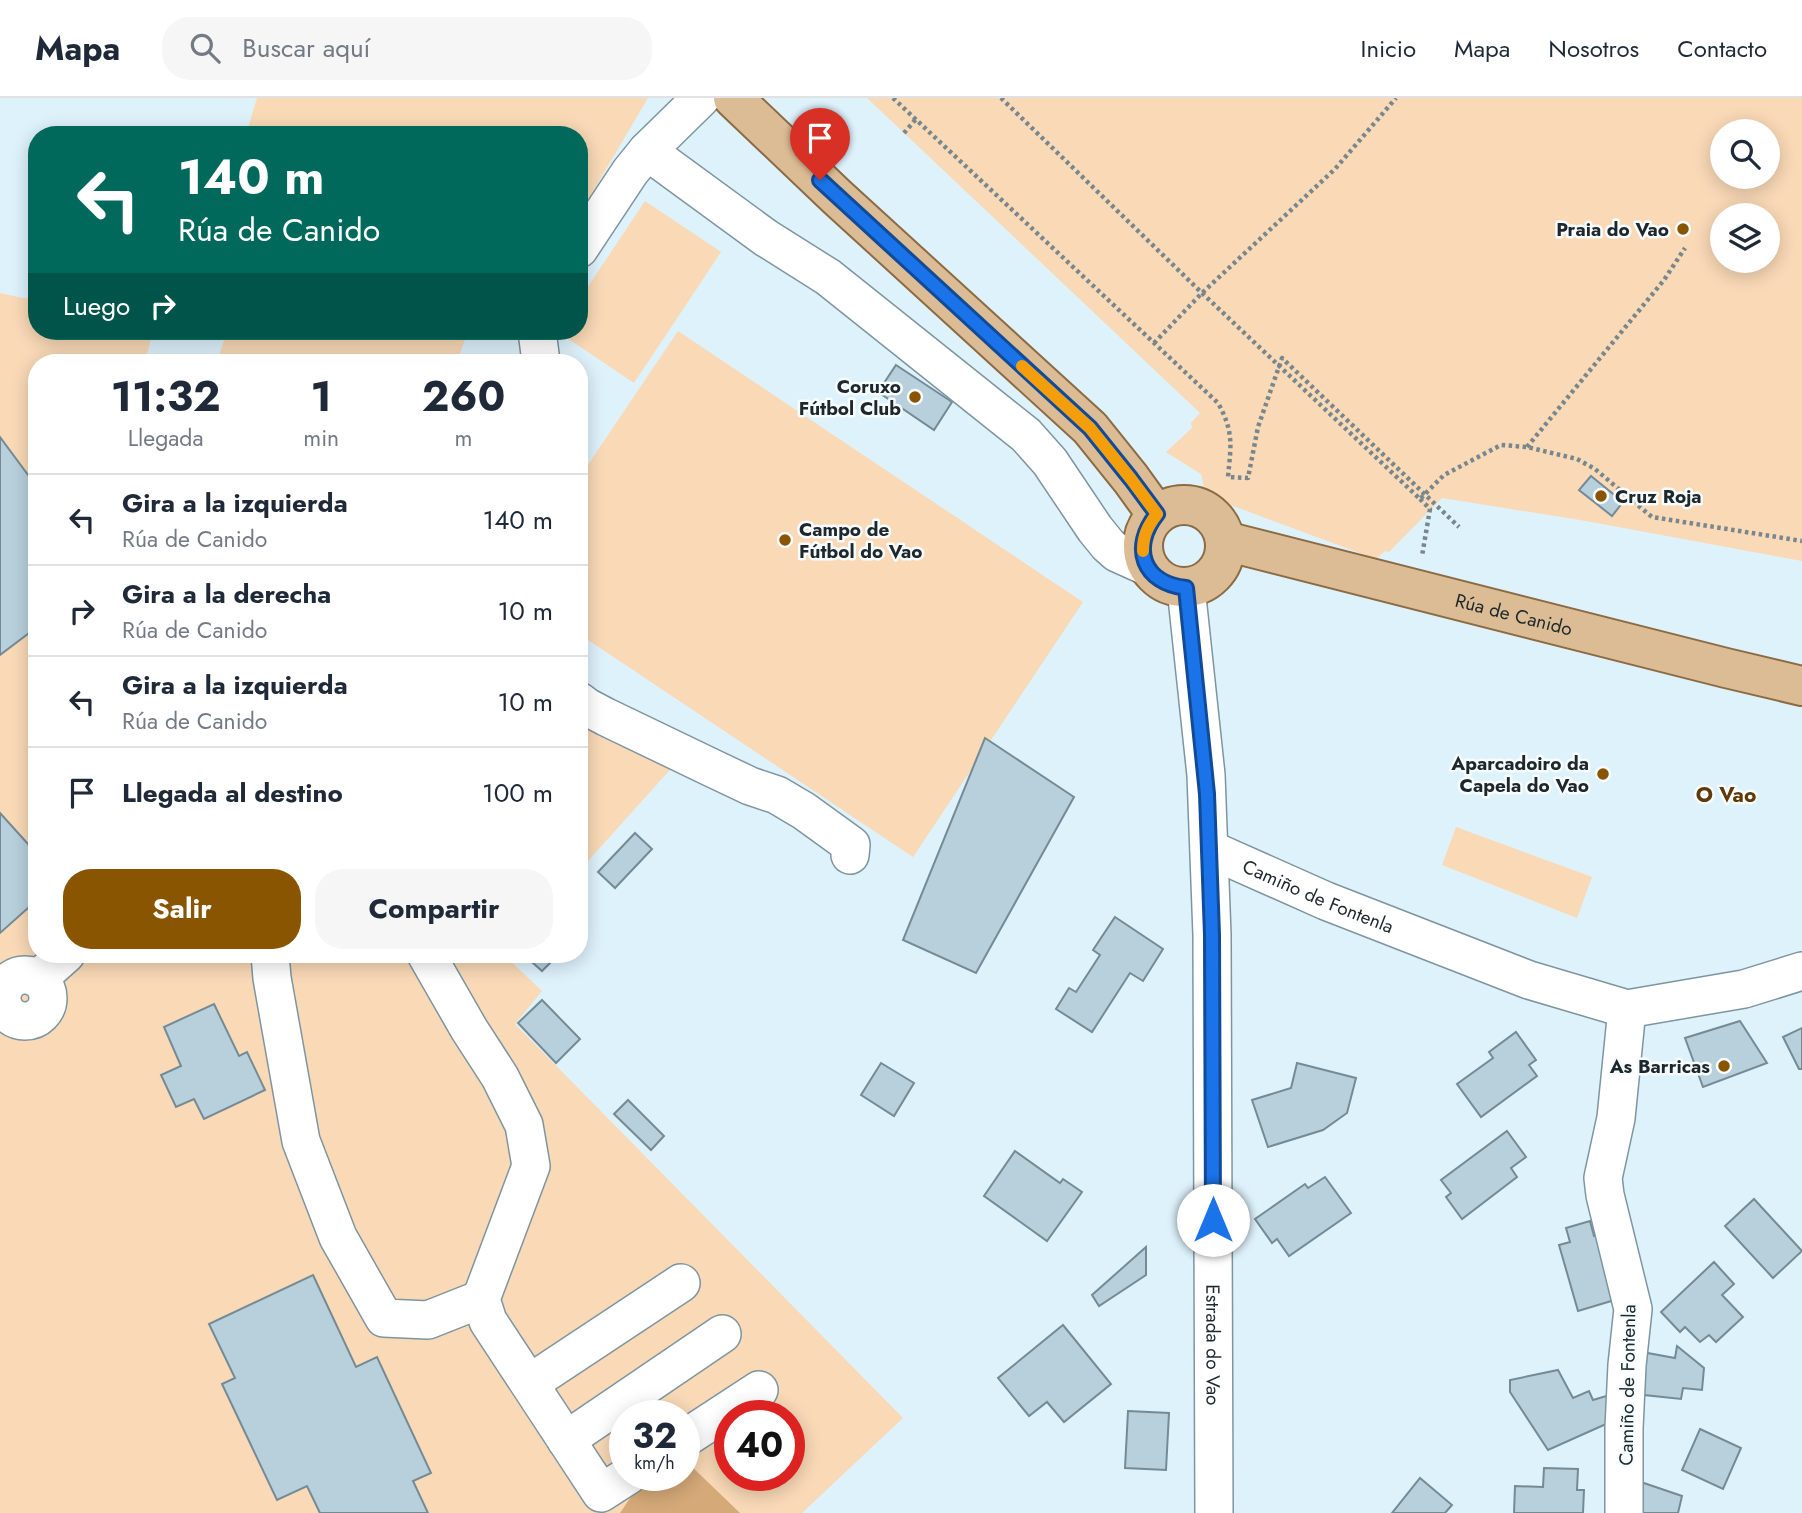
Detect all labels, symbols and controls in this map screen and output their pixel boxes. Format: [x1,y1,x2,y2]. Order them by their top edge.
search box [162,17,652,80]
text: Mapa [35,25,120,72]
icon: search [186,29,224,67]
text: Buscar aquí [242,29,370,67]
text: Inicio [1361,31,1416,66]
text: Mapa [1454,31,1510,66]
text: Nosotros [1548,31,1639,66]
text: Contacto [1677,31,1767,66]
pin [790,108,850,180]
icon: arrive [801,119,839,157]
map controls [1710,119,1780,273]
button: search [1710,119,1780,189]
text: 140 m [178,142,324,212]
icon: left [63,154,154,245]
button: layers [1710,203,1780,273]
text: Rúa de Canido [178,207,380,253]
place label: Praia do Vao [1556,216,1669,243]
marker: Praia do Vao [1675,221,1691,237]
text: Luego [63,287,130,325]
icon: right [144,287,182,325]
text: 11:32 [111,366,221,427]
text: 1 [311,366,332,427]
text: 260 [422,366,505,427]
place label: Coruxo Fútbol Club [799,373,901,422]
marker: Coruxo Fútbol Club [907,389,923,405]
text: Llegada [128,421,204,455]
text: min [303,421,339,455]
text: m [455,421,473,455]
place label: Cruz Roja [1615,483,1702,510]
text: Gira a la izquierda [122,484,348,522]
marker: Cruz Roja [1593,488,1609,504]
icon: left [63,501,101,539]
text: 140 m [482,501,553,539]
place label: Campo de Fútbol do Vao [799,516,922,565]
text: Rúa de Canido [122,522,267,556]
marker: Campo de Fútbol do Vao [777,532,793,548]
text: Gira a la derecha [122,575,331,613]
street label: Rúa de Canido [1452,587,1575,643]
icon: right [63,592,101,630]
text: 10 m [498,592,553,630]
text: Rúa de Canido [122,613,267,647]
text: Gira a la izquierda [122,666,348,704]
icon: left [63,683,101,721]
text: 10 m [498,683,553,721]
text: Rúa de Canido [122,704,267,738]
place label: Aparcadoiro da Capela do Vao [1450,750,1589,799]
marker: Aparcadoiro da Capela do Vao [1595,766,1611,782]
icon: arrive [63,774,101,812]
text: Llegada al destino [122,774,343,812]
text: 100 m [482,774,553,812]
district label: O Vao [1696,780,1756,810]
street label: Camiño de Fontenla [1238,853,1398,940]
button: Salir [63,869,301,949]
button: Compartir [315,869,553,949]
place label: As Barricas [1609,1053,1710,1080]
marker: As Barricas [1716,1058,1732,1074]
position arrow [1176,1183,1250,1257]
street label: Estrada do Vao [1199,1284,1227,1405]
street label: Camiño de Fontenla [1613,1304,1642,1466]
speed limit sign: 40 [714,1400,805,1491]
text: 32 [632,1411,677,1461]
text: km/h [634,1450,675,1476]

